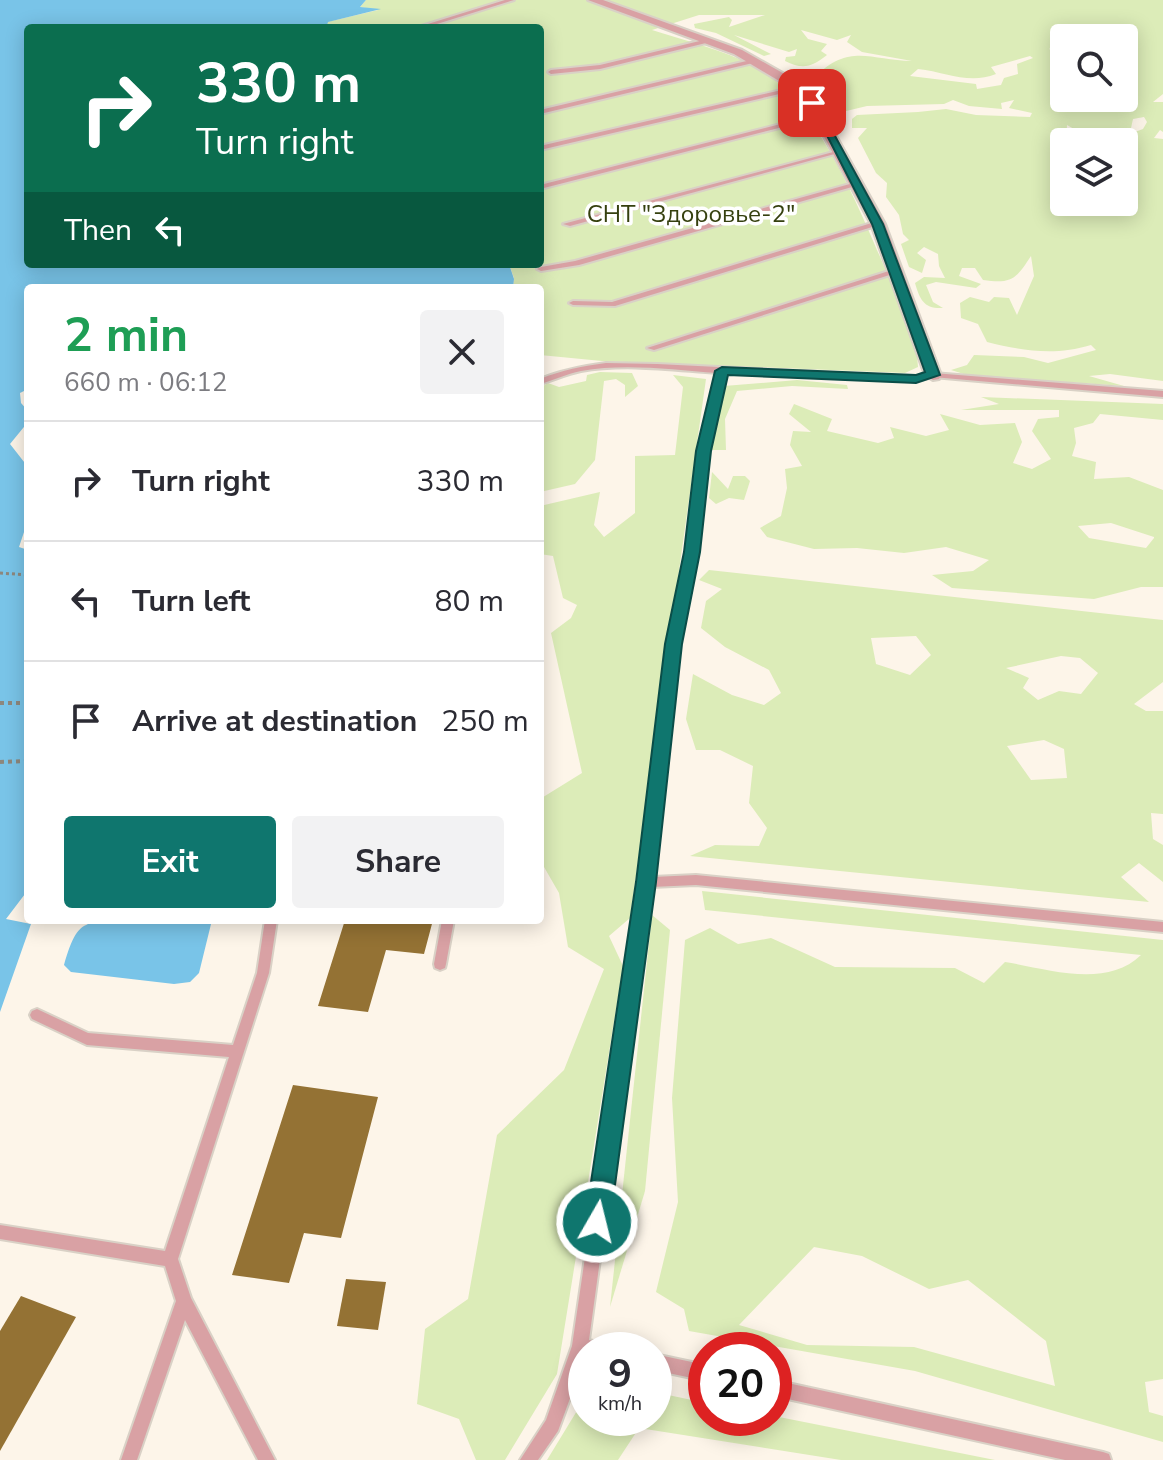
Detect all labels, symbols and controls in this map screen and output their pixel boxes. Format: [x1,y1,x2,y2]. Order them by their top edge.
map controls [1050,24,1138,216]
button: search [1050,24,1138,112]
text: 330 m [196,45,361,122]
icon: right [64,56,168,160]
pin [778,69,846,137]
icon: arrive [790,81,834,125]
text: Turn right [196,118,353,167]
button: layers [1050,128,1138,216]
park label: СНТ "Здоровье-2" [587,198,795,230]
icon: left [148,208,192,252]
text: Then [64,210,132,251]
text: 2 min [64,302,188,368]
button: close [420,310,504,394]
text: 660 m · 06:12 [64,365,227,400]
icon: right [64,459,108,503]
text: Turn right [132,461,270,502]
text: 330 m [417,461,504,502]
icon: left [64,579,108,623]
text: Turn left [132,581,250,622]
text: 80 m [435,581,504,622]
icon: arrive [64,699,108,743]
text: Arrive at destination [132,701,417,742]
text: 250 m [441,701,529,742]
button: Exit [64,816,276,908]
button: Share [292,816,504,908]
position arrow [555,1180,639,1264]
speed limit sign: 20 [688,1332,792,1436]
text: 9 [608,1347,632,1401]
text: km/h [598,1390,642,1417]

